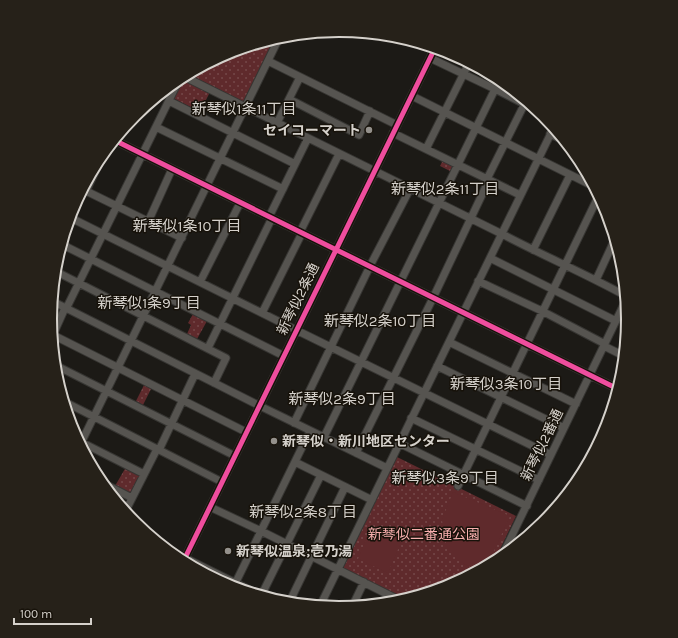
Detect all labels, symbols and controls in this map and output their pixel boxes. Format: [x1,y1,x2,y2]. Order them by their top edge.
district label: 新琴似1条11丁目 [192,100,296,118]
place label: セイコーマート [263,122,361,139]
marker: セイコーマート [364,125,374,135]
district label: 新琴似2条11丁目 [391,180,499,198]
district label: 新琴似1条10丁目 [133,217,241,235]
street label: 新琴似2条通 [273,260,323,338]
district label: 新琴似1条9丁目 [97,294,201,312]
district label: 新琴似2条10丁目 [324,312,436,330]
district label: 新琴似3条10丁目 [450,375,562,393]
district label: 新琴似2条9丁目 [288,390,396,408]
street label: 新琴似2番通 [517,406,567,484]
place label: 新琴似・新川地区センター [282,433,450,450]
marker: 新琴似・新川地区センター [269,436,279,446]
district label: 新琴似3条9丁目 [391,469,499,487]
district label: 新琴似2条8丁目 [249,503,357,521]
park label: 新琴似二番通公園 [368,526,480,543]
place label: 新琴似温泉;壱乃湯 [236,543,352,560]
marker: 新琴似温泉;壱乃湯 [223,546,233,556]
scale bar [14,600,91,626]
text: 100 m [20,607,52,621]

